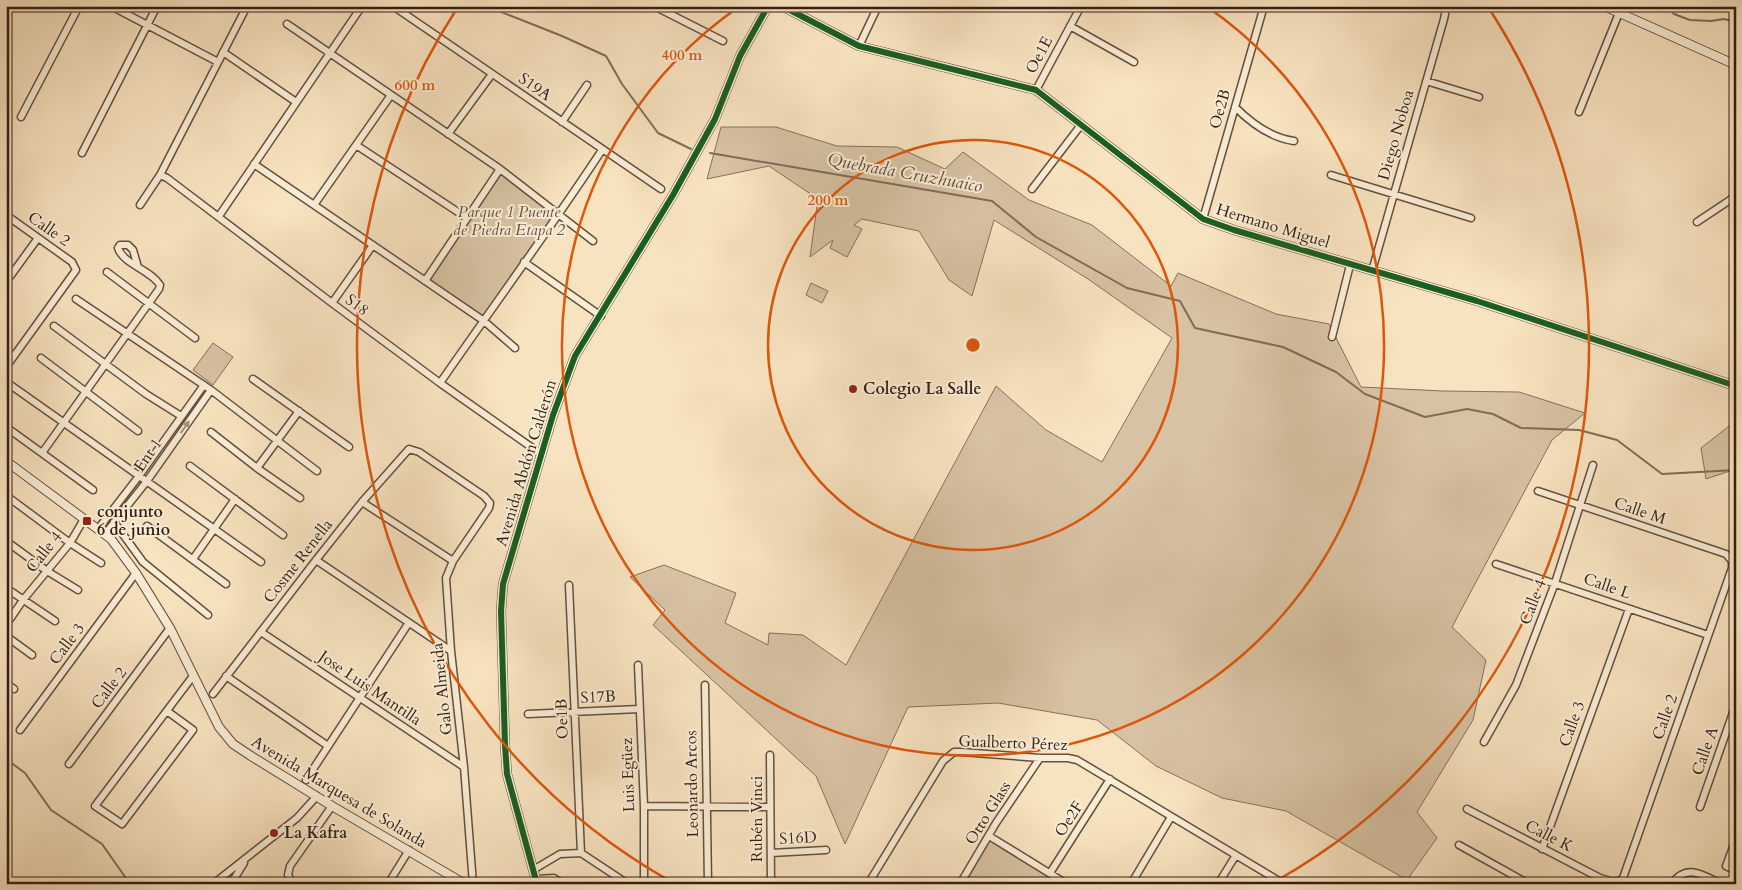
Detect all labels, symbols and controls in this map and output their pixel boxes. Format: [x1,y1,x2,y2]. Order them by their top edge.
street label: Oe1E [1020,32,1058,77]
text: 400 m [662,45,703,65]
street label: S19A [514,68,556,107]
text: 600 m [395,75,436,95]
street label: Oe2B [1204,87,1236,131]
street label: Diego Noboa [1373,87,1419,183]
water label: Quebrada Cruzhuaico [826,147,984,199]
text: 200 m [808,190,849,210]
street label: Hermano Miguel [1214,198,1332,254]
park label: Parque 1 Puente de Piedra Etapa 2 [453,201,566,241]
street label: Calle 2 [23,206,75,252]
street label: S18 [341,289,373,321]
centre of rings [964,336,982,354]
street label: Avenida Abdón Calderón [490,377,562,549]
place label: Colegio La Salle [863,378,981,400]
marker: Colegio La Salle [847,383,859,395]
one-way arrow [180,420,190,434]
street label: Ent 1 [129,434,167,476]
street label: Calle M [1611,492,1669,530]
place label: conjunto 6 de junio [97,501,170,541]
street label: Cosme Renella [258,514,338,608]
marker: conjunto 6 de junio [81,515,93,527]
street label: Calle 4 [21,527,67,577]
street label: Calle L [1580,568,1634,604]
street label: Calle 4 [1514,576,1552,628]
street label: Calle 3 [44,619,90,669]
street label: Galo Almeida [426,642,458,736]
street label: Jose Luis Mantilla [313,644,426,731]
street label: Calle 2 [86,663,132,713]
street label: S17B [580,685,616,709]
street label: Calle 2 [1647,691,1683,743]
street label: Oe1B [550,698,574,739]
street label: Calle 3 [1554,698,1590,750]
street label: Calle A [1686,723,1724,778]
street label: Leonardo Arcos [680,730,704,838]
street label: Gualberto Pérez [958,730,1068,756]
street label: Avenida Marquesa de Solanda [247,731,431,853]
street label: Luis Egüez [616,737,640,813]
street label: Rubén Vinci [746,775,768,862]
street label: Otto Glass [960,777,1016,849]
street label: Oe2F [1049,797,1089,841]
street label: Calle K [1521,815,1577,857]
place label: La Kafra [284,822,347,844]
street label: S16D [779,826,817,850]
marker: La Kafra [268,827,280,839]

